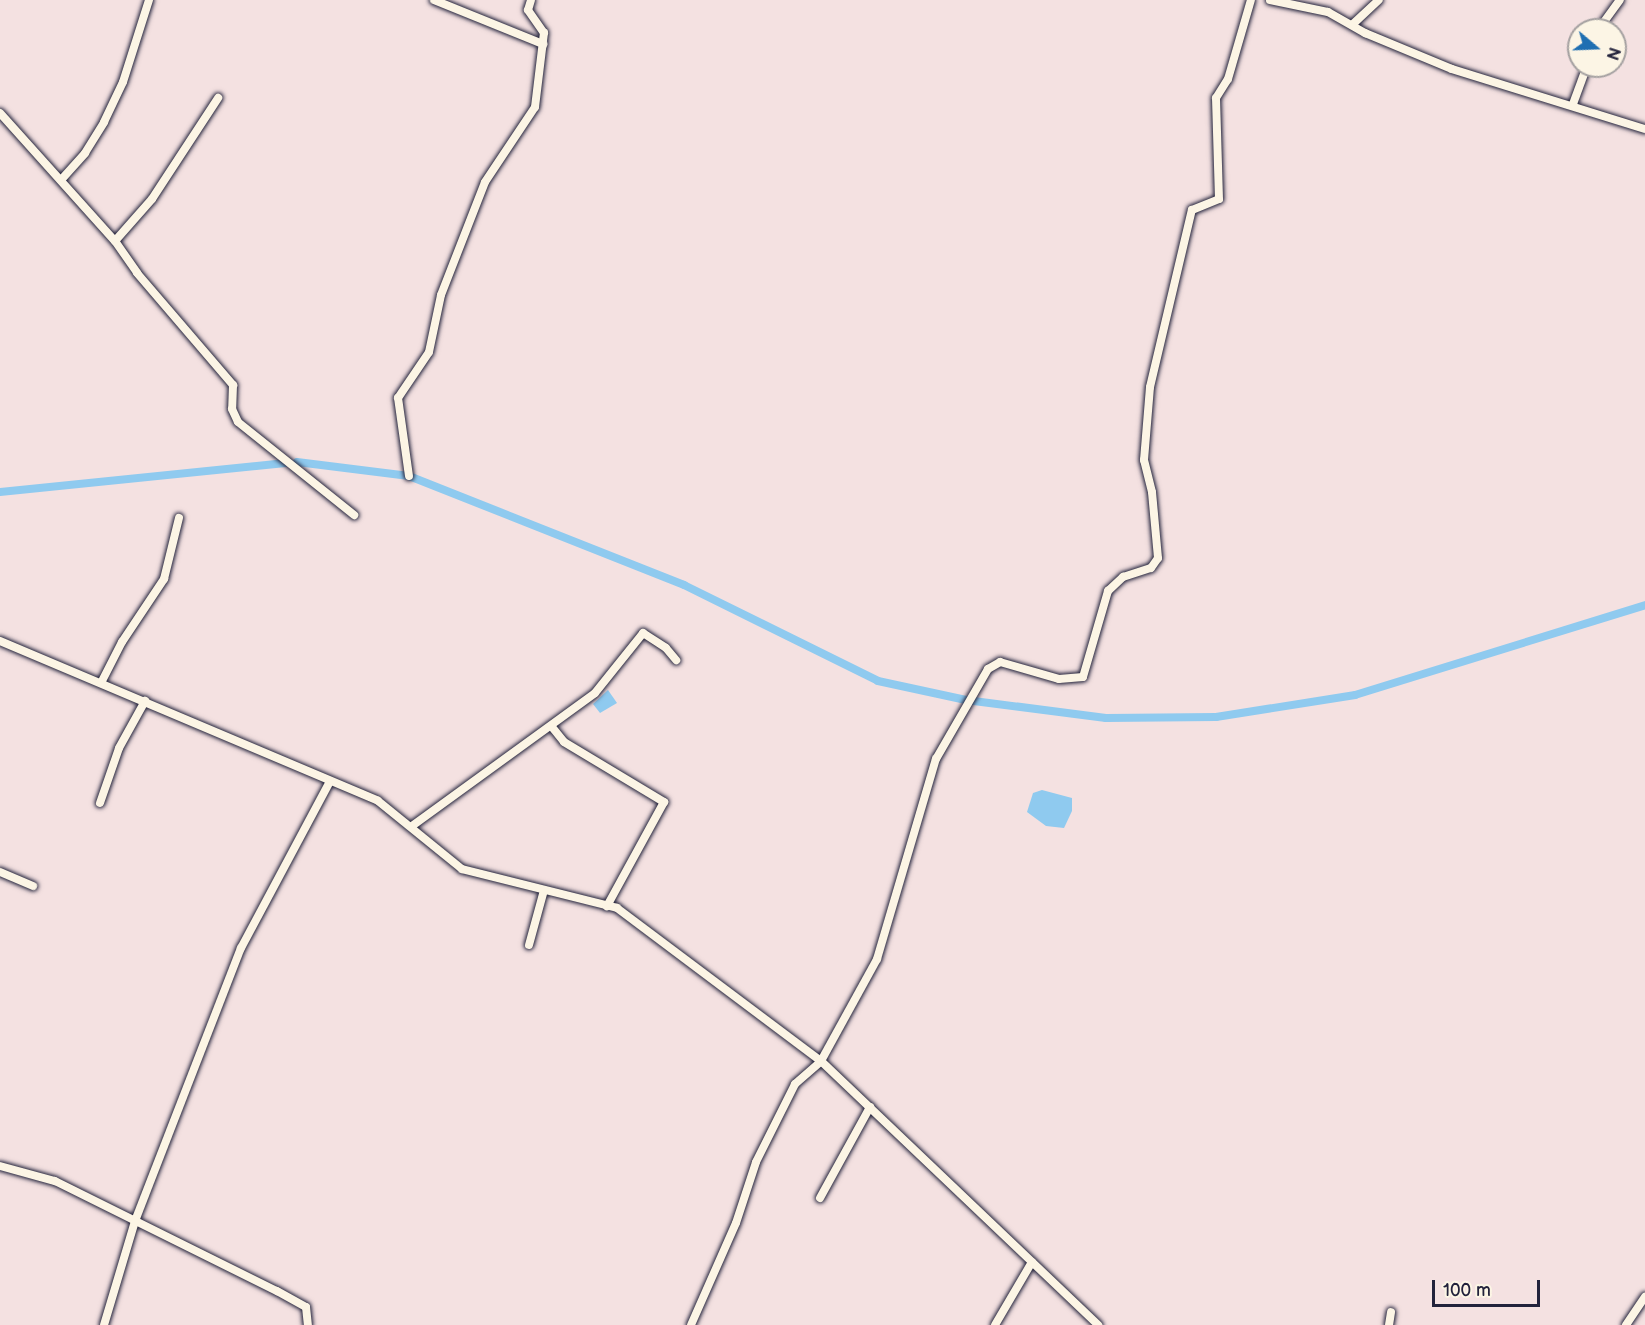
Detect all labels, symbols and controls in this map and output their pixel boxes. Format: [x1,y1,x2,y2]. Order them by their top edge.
north arrow [1567,18,1627,78]
text: N [1602,45,1624,62]
scale bar [1435,1268,1543,1306]
text: 100 m [1443,1280,1491,1301]

